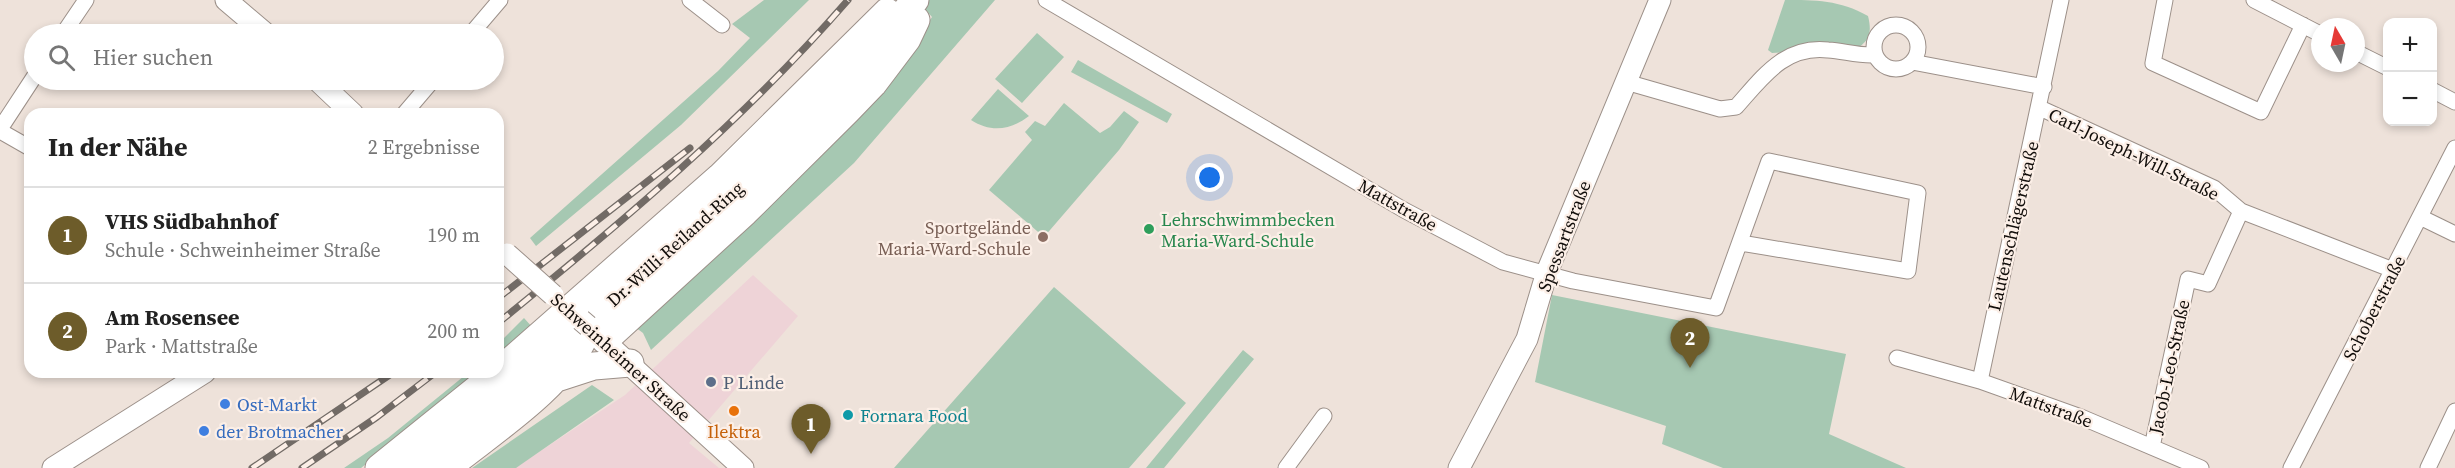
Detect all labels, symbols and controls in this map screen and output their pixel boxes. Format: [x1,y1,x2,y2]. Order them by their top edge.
north arrow [2311,18,2365,72]
map controls [2383,18,2437,126]
button: + [2383,18,2437,72]
search box [24,24,504,90]
icon: search [45,41,78,74]
text: Hier suchen [93,42,213,72]
button: − [2383,72,2437,126]
street label: Carl-Joseph-Will-Straße [2044,102,2224,206]
text: In der Nähe [48,129,188,165]
text: 2 Ergebnisse [368,133,480,161]
street label: Lautenschlägerstraße [1981,139,2045,313]
your location [1195,163,1224,192]
street label: Mattstraße [1354,173,1442,237]
street label: Dr.-Willi-Reiland-Ring [601,176,749,312]
street label: Spessartstraße [1531,177,1597,295]
text: VHS Südbahnhof [105,206,277,236]
place label: Lehrschwimmbecken Maria-Ward-Schule [1161,207,1335,253]
place label: Sportgelände Maria-Ward-Schule [878,215,1031,261]
text: 1 [62,221,73,249]
text: 190 m [427,221,480,249]
marker: Lehrschwimmbecken Maria-Ward-Schule [1142,222,1156,236]
marker: Sportgelände Maria-Ward-Schule [1036,230,1050,244]
text: Schule · Schweinheimer Straße [105,236,381,264]
street label: Schoberstraße [2337,251,2411,365]
street label: Schweinheimer Straße [545,287,697,427]
street label: Jacob-Leo-Straße [2142,297,2195,438]
text: Am Rosensee [105,302,240,332]
text: 2 [62,317,73,345]
text: 200 m [427,317,480,345]
pin: 2 [1670,318,1710,368]
text: Park · Mattstraße [105,332,258,360]
place label: P Linde [723,370,784,395]
marker: P Linde [704,375,718,389]
street label: Mattstraße [2006,380,2096,434]
place label: Ost-Markt [237,392,317,417]
marker: Ost-Markt [218,397,232,411]
place label: Fornara Food [860,403,968,428]
marker: Ilektra [727,404,741,418]
pin: 1 [792,404,830,454]
marker: Fornara Food [841,408,855,422]
place label: der Brotmacher [216,419,343,444]
place label: Ilektra [707,419,761,444]
marker: der Brotmacher [197,424,211,438]

